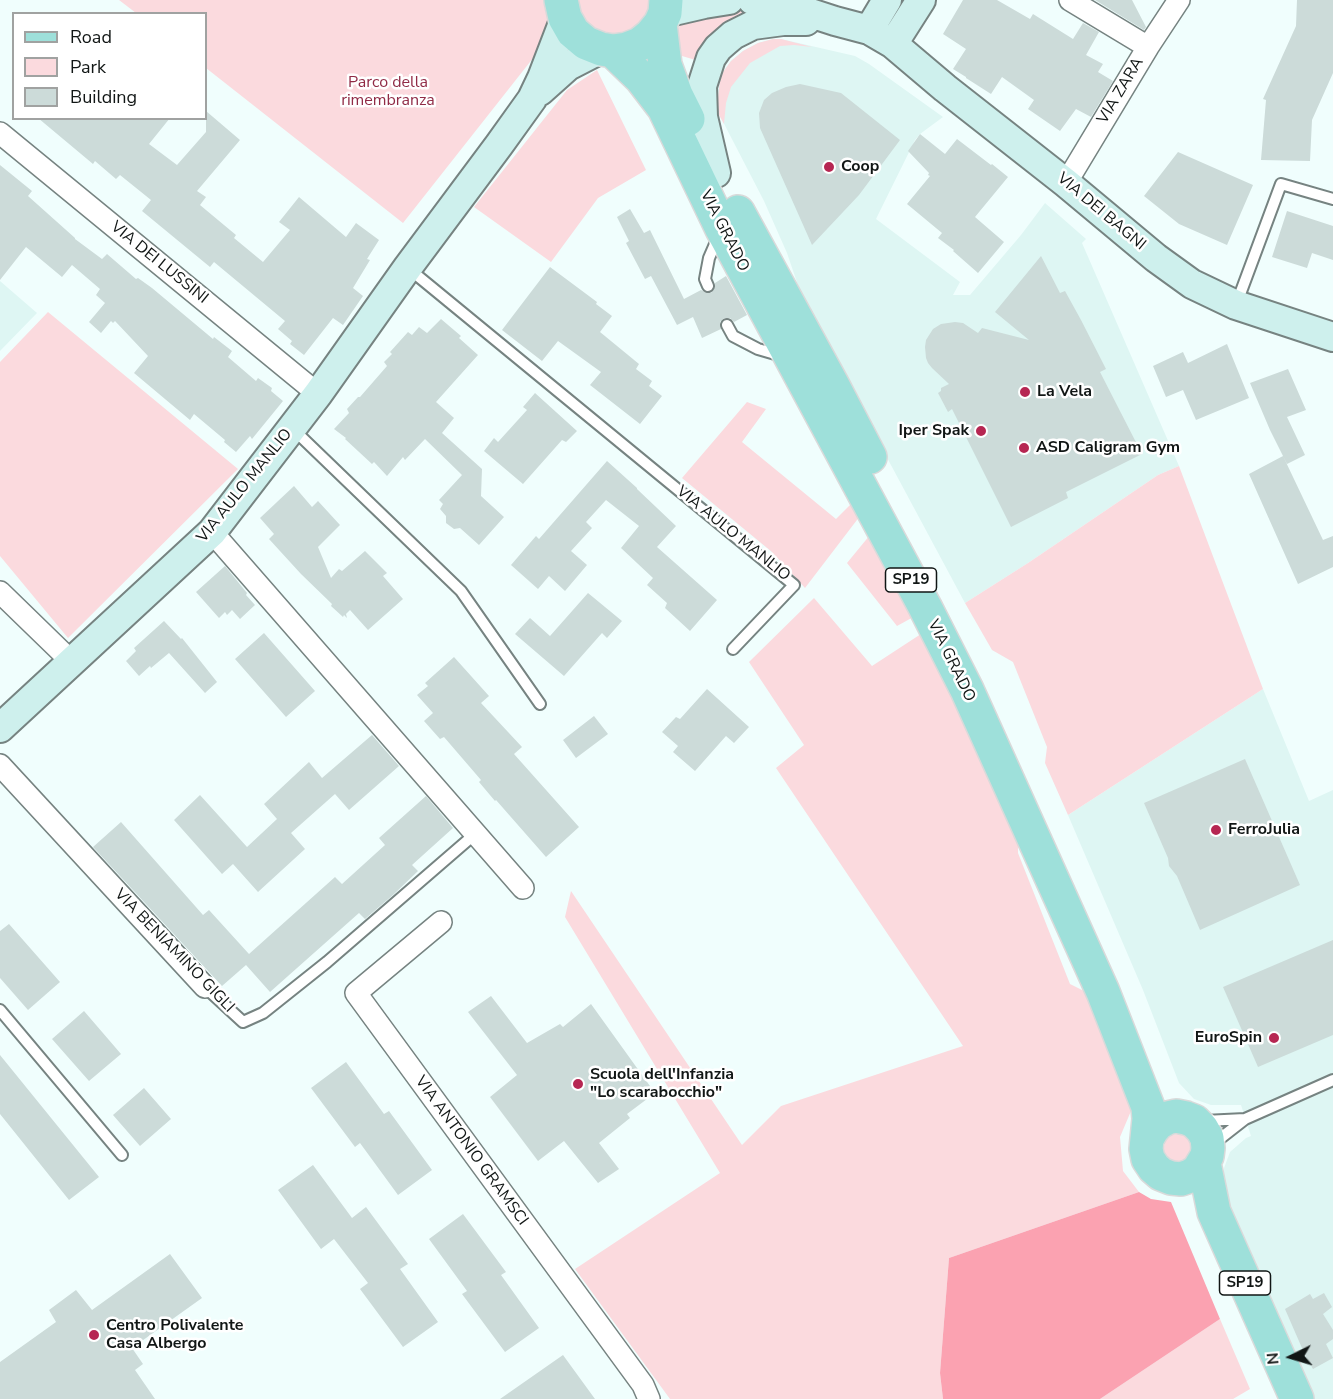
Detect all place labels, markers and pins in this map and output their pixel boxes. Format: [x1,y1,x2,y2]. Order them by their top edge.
place label: Coop [841,157,879,177]
marker: Coop [822,160,836,174]
place label: La Vela [1037,382,1092,402]
marker: La Vela [1018,385,1032,399]
place label: Iper Spak [899,421,969,441]
marker: Iper Spak [974,424,988,438]
place label: ASD Caligram Gym [1036,438,1180,458]
marker: ASD Caligram Gym [1017,441,1031,455]
place label: FerroJulia [1228,820,1300,840]
marker: FerroJulia [1209,823,1223,837]
place label: EuroSpin [1195,1028,1262,1048]
marker: EuroSpin [1267,1031,1281,1045]
place label: Scuola dell'Infanzia "Lo scarabocchio" [590,1065,734,1103]
marker: Scuola dell'Infanzia "Lo scarabocchio" [571,1077,585,1091]
place label: Centro Polivalente Casa Albergo [106,1316,243,1354]
marker: Centro Polivalente Casa Albergo [87,1328,101,1342]

